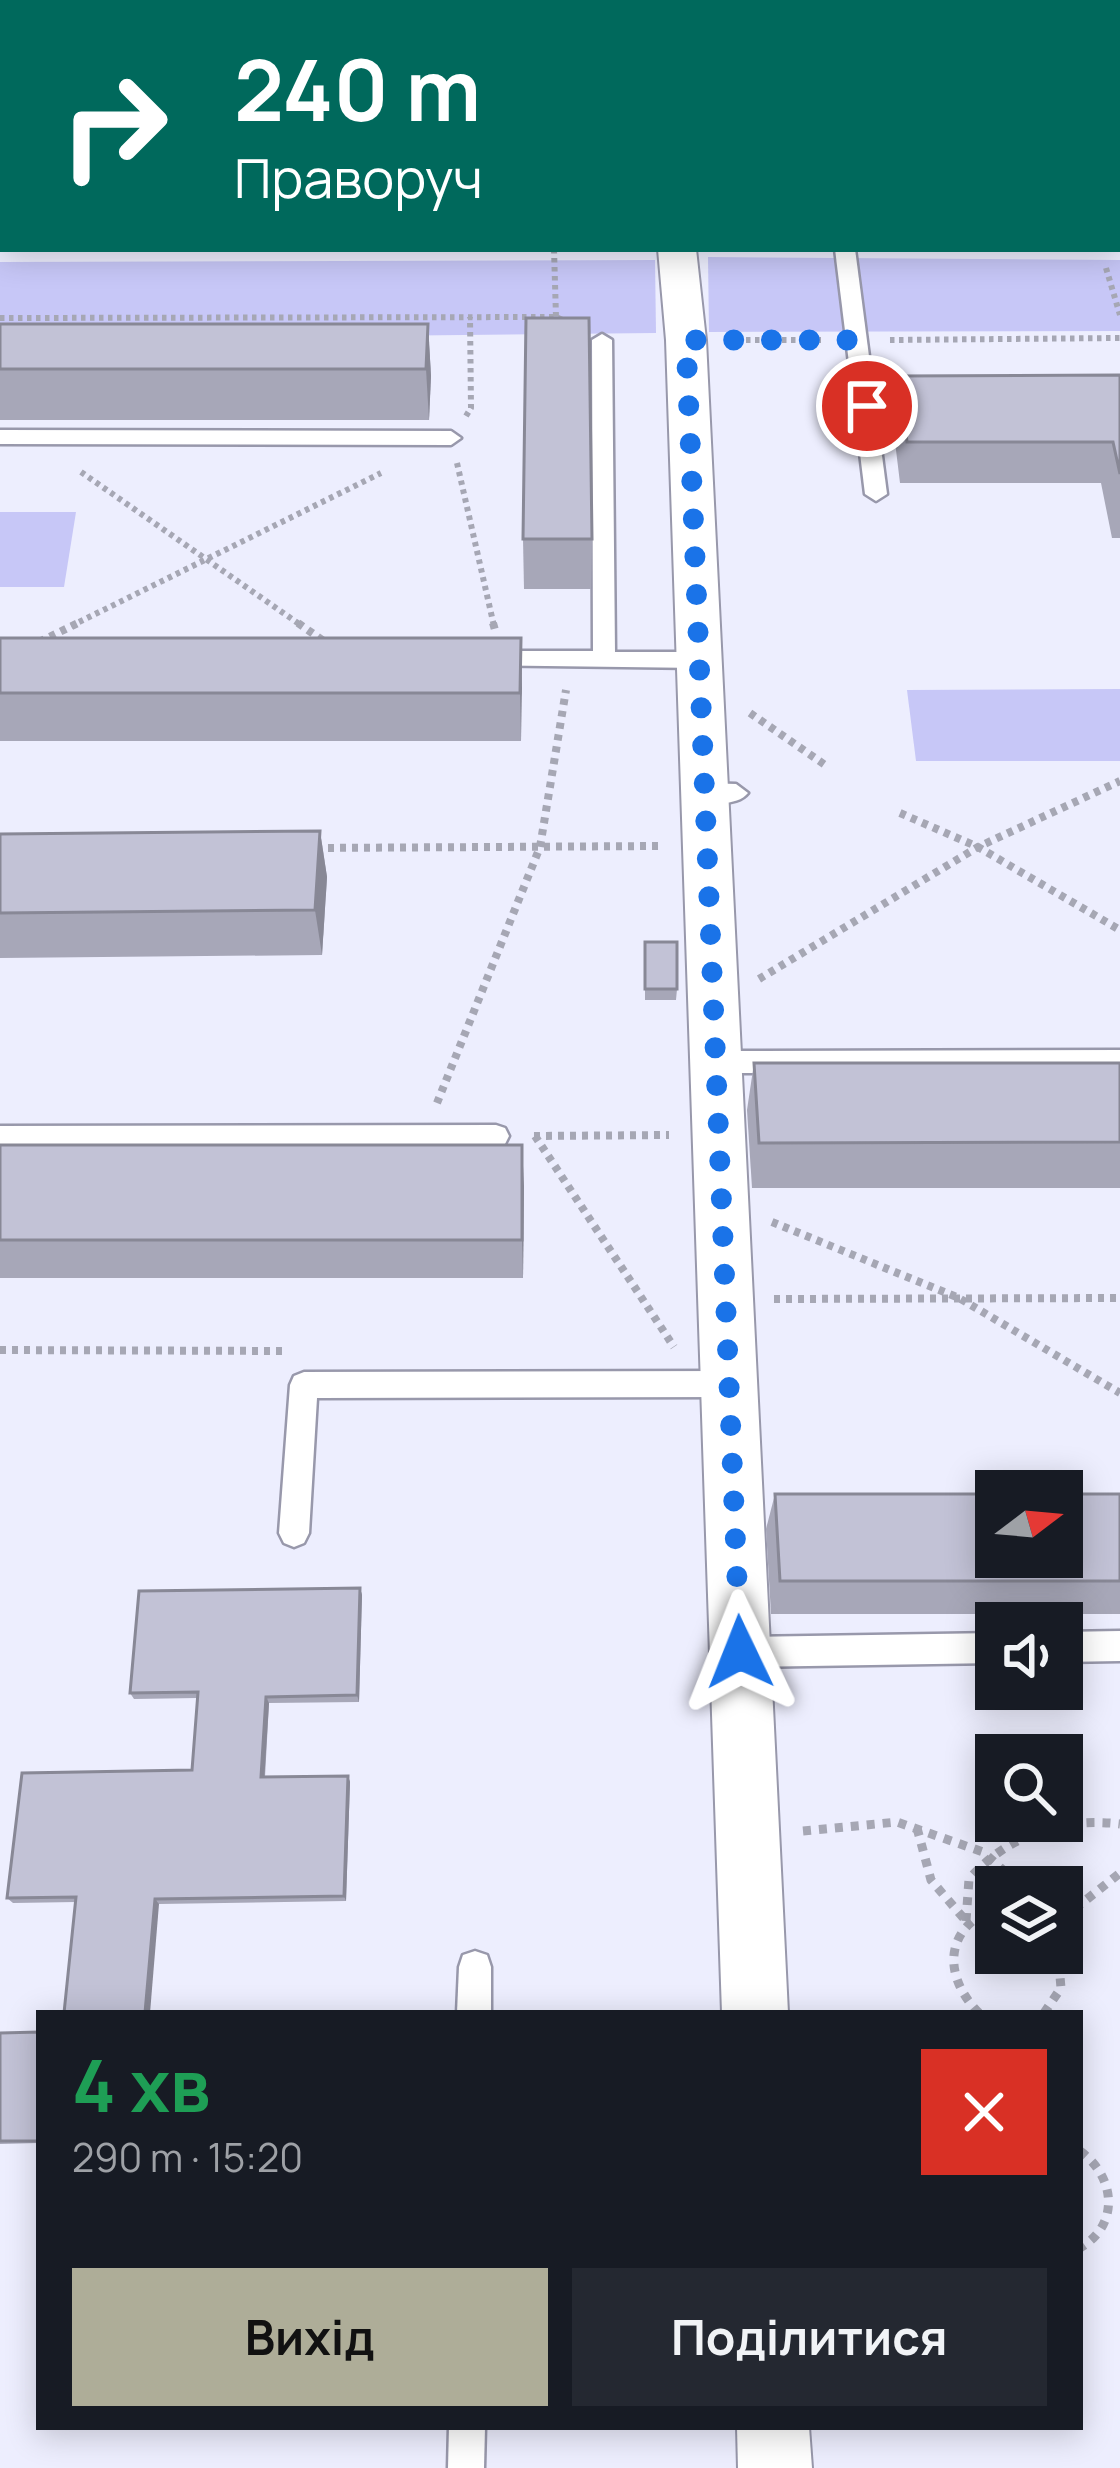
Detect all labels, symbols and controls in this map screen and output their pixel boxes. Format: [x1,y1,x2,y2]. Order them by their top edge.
text: 240 m [234,31,481,146]
icon: right [36,48,192,204]
text: Праворуч [234,140,483,214]
pin [816,355,918,457]
icon: arrive [834,373,900,439]
north arrow [975,1470,1083,1578]
map controls [975,1470,1083,1974]
position arrow [677,1589,803,1715]
button: sound [975,1602,1083,1710]
button: search [975,1734,1083,1842]
button: layers [975,1866,1083,1974]
text: 4 хв [72,2035,210,2134]
button: close [921,2049,1047,2175]
text: 290 m · 15:20 [72,2130,303,2184]
button: Вихід [72,2268,548,2406]
button: Поділитися [572,2268,1047,2406]

